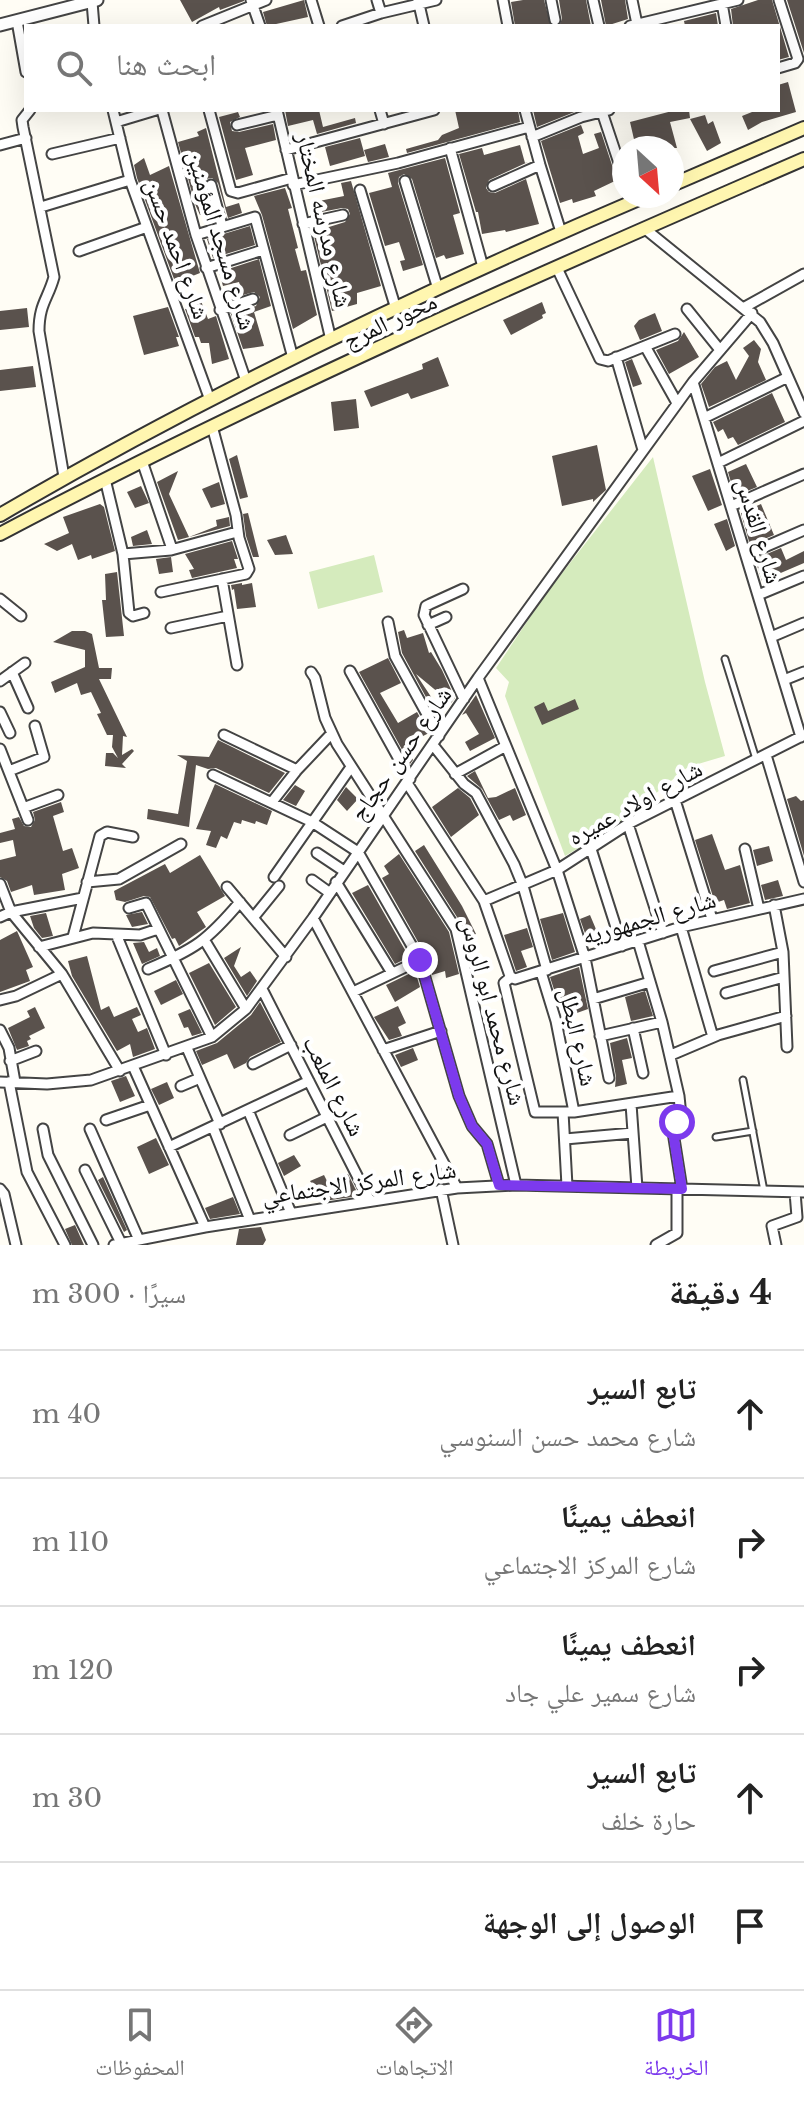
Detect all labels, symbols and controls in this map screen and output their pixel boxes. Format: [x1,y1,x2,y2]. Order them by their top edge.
search box [24,24,780,112]
icon: search [52,46,96,90]
text: ابحث هنا [116,46,216,83]
street label: شارع مدرسه المختار [289,129,359,310]
north arrow [612,136,684,208]
street label: شارع مسجد المؤمنين [179,147,263,333]
street label: شارع احمد حسن [138,175,216,323]
street label: محور المرج [338,286,442,356]
street label: شارع القدس [729,475,789,587]
street label: شارع حسن حجاج [344,681,458,827]
street label: شارع اولاد عميره [563,754,707,852]
street label: شارع الجمهوريه [579,885,719,951]
street label: شارع محمد ابو الروس [453,913,533,1109]
route end [402,942,438,978]
street label: شارع البطل [552,985,604,1089]
street label: شارع الملعب [296,1031,372,1141]
route start [659,1104,695,1140]
street label: شارع المركز الاجتماعي [260,1154,459,1216]
text: 4 دقيقة [669,1271,772,1313]
text: سيرًا · 300 m [32,1278,186,1310]
text: تابع السير [588,1370,696,1407]
icon: ahead [728,1392,772,1436]
text: 40 m [32,1398,101,1430]
text: شارع محمد حسن السنوسي [439,1421,696,1453]
text: انعطف يمينًا [561,1498,696,1535]
icon: right [728,1520,772,1564]
text: 110 m [32,1526,109,1558]
text: شارع المركز الاجتماعي [484,1549,696,1581]
text: انعطف يمينًا [561,1626,696,1663]
icon: right [728,1648,772,1692]
text: 120 m [32,1654,114,1686]
text: شارع سمير علي جاد [505,1677,696,1709]
text: تابع السير [588,1754,696,1791]
icon: ahead [728,1776,772,1820]
text: 30 m [32,1782,102,1814]
text: حارة خلف [601,1805,696,1837]
text: الوصول إلى الوجهة [483,1904,696,1941]
icon: arrive [728,1904,772,1948]
tab: المحفوظات [95,2003,185,2089]
tab: الاتجاهات [375,2003,453,2089]
tab: الخريطة [644,2003,709,2089]

